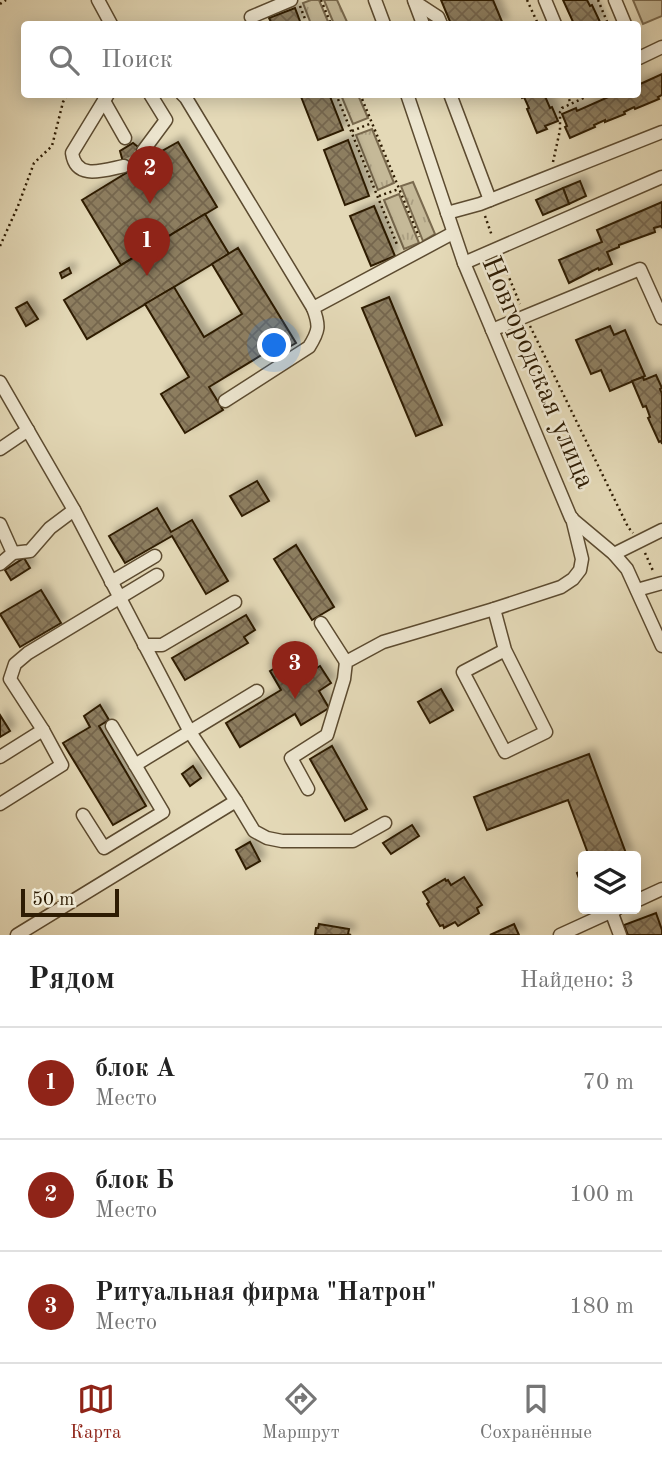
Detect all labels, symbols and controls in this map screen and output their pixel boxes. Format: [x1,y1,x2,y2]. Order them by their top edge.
search box [21,21,641,98]
icon: search [45,41,83,79]
text: Поиск [101,47,173,73]
pin: 2 [127,146,173,204]
pin: 1 [124,218,170,276]
street label: Новгородская улица [475,253,599,493]
your location [257,328,291,362]
pin: 3 [272,641,318,699]
map controls [578,851,641,914]
button: layers [578,851,641,914]
scale bar [21,886,119,918]
text: 50 m [32,891,74,910]
text: Рядом [28,965,115,995]
text: Найдено: 3 [520,969,634,992]
text: блок А [95,1056,175,1082]
text: 1 [44,1071,58,1094]
text: 70 m [583,1071,634,1094]
text: Место [95,1087,157,1110]
text: блок Б [95,1168,174,1194]
text: 2 [44,1183,58,1206]
text: 100 m [569,1183,634,1206]
text: Место [95,1199,157,1222]
text: Ритуальная фирма "Натрон" [95,1280,436,1306]
text: 3 [44,1295,58,1318]
text: 180 m [569,1295,634,1318]
text: Место [95,1311,157,1334]
tab: Карта [70,1380,121,1445]
tab: Маршрут [262,1380,340,1445]
tab: Сохранённые [480,1380,592,1445]

